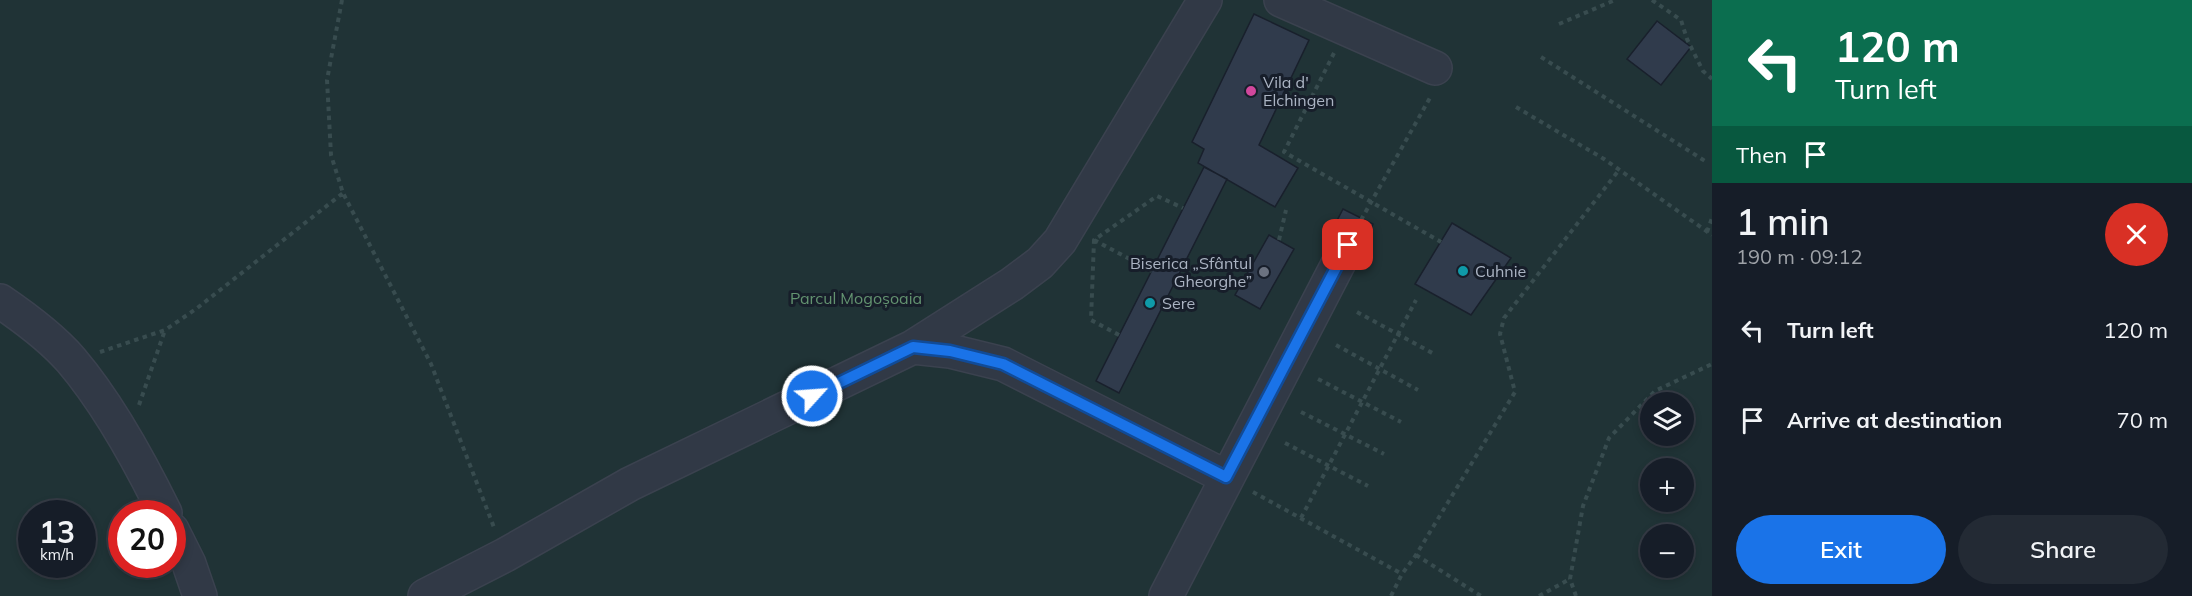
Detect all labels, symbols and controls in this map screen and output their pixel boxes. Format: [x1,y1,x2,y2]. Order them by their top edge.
text: 120 m [1835,20,1960,73]
icon: left [1736,24,1814,102]
place label: Vila d' Elchingen [1263,72,1334,110]
text: Turn left [1835,72,1937,106]
marker: Vila d' Elchingen [1244,84,1258,98]
icon: arrive [1799,138,1832,171]
text: Then [1736,141,1787,169]
text: 1 min [1736,199,1830,244]
button: close [2105,203,2168,266]
pin [1322,219,1373,270]
icon: arrive [1331,228,1364,261]
text: 190 m · 09:12 [1736,244,1862,269]
place label: Biserica „Sfântul Gheorghe” [1130,253,1252,291]
place label: Cuhnie [1475,261,1526,281]
marker: Cuhnie [1456,264,1470,278]
marker: Biserica „Sfântul Gheorghe” [1257,265,1271,279]
park label: Parcul Mogoșoaia [790,288,922,308]
place label: Sere [1162,293,1195,313]
marker: Sere [1143,296,1157,310]
icon: left [1736,314,1769,347]
text: Turn left [1787,316,1874,344]
text: 120 m [2103,316,2168,344]
position arrow [780,364,844,428]
map controls [1640,392,1694,578]
button: layers [1640,392,1694,446]
icon: arrive [1736,404,1769,437]
text: Arrive at destination [1787,406,2002,434]
text: 70 m [2117,406,2168,434]
button: + [1640,458,1694,512]
speed limit sign: 20 [108,500,186,578]
text: 13 [39,513,75,551]
button: Exit [1736,515,1946,584]
button: Share [1958,515,2168,584]
button: − [1640,524,1694,578]
text: km/h [40,545,74,564]

